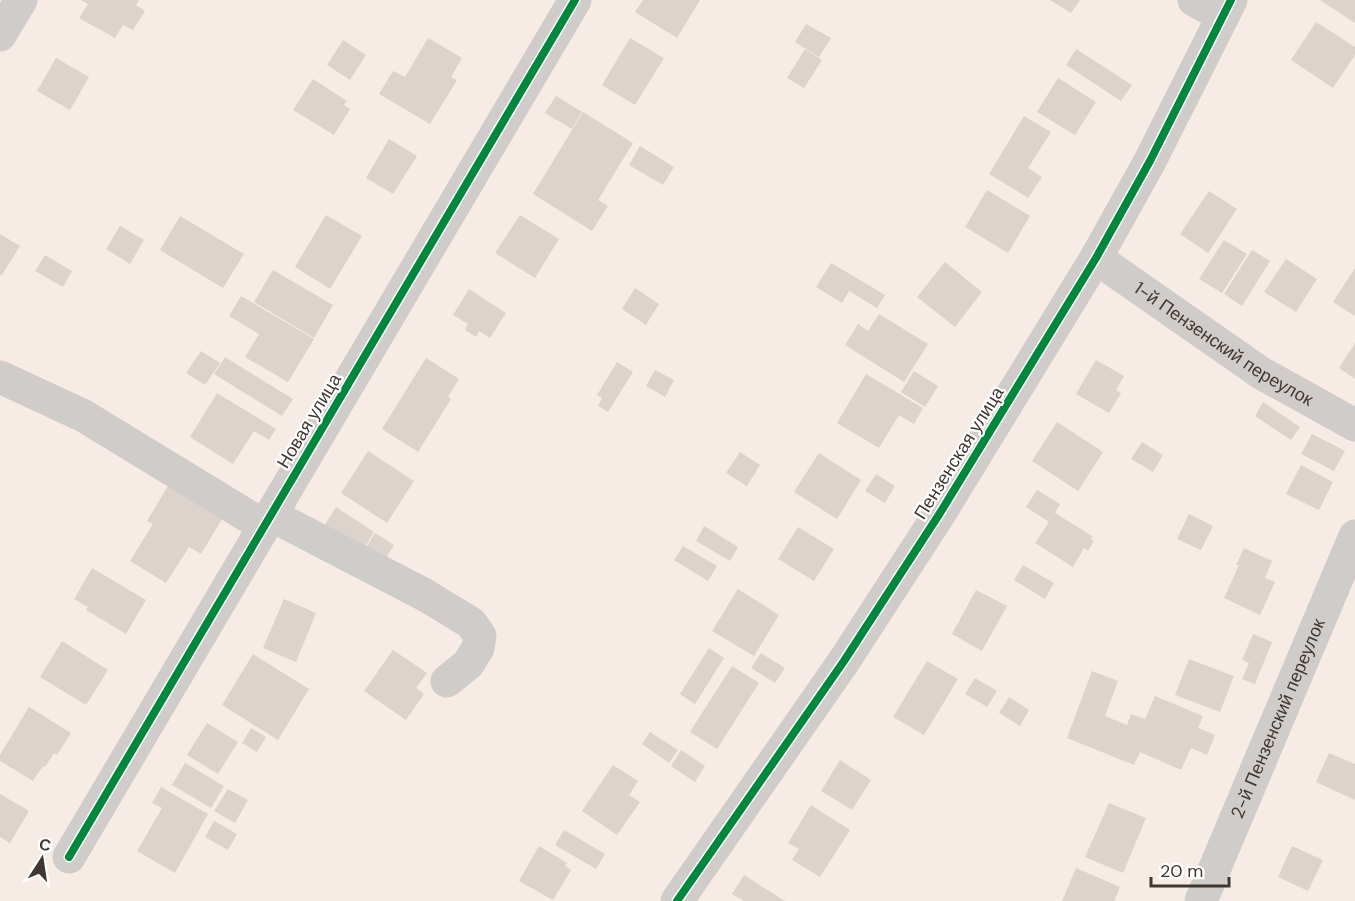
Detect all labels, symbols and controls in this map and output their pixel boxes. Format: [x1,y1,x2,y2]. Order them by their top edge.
street label: 1-й Пензенский переулок [1129,276,1317,412]
street label: Новая улица [271,368,347,473]
street label: Пензенская улица [908,381,1010,524]
street label: 2-й Пензенский переулок [1225,615,1331,822]
north arrow [12,829,72,889]
text: С [37,833,53,856]
scale bar [1151,850,1229,888]
text: 20 m [1160,859,1203,883]

